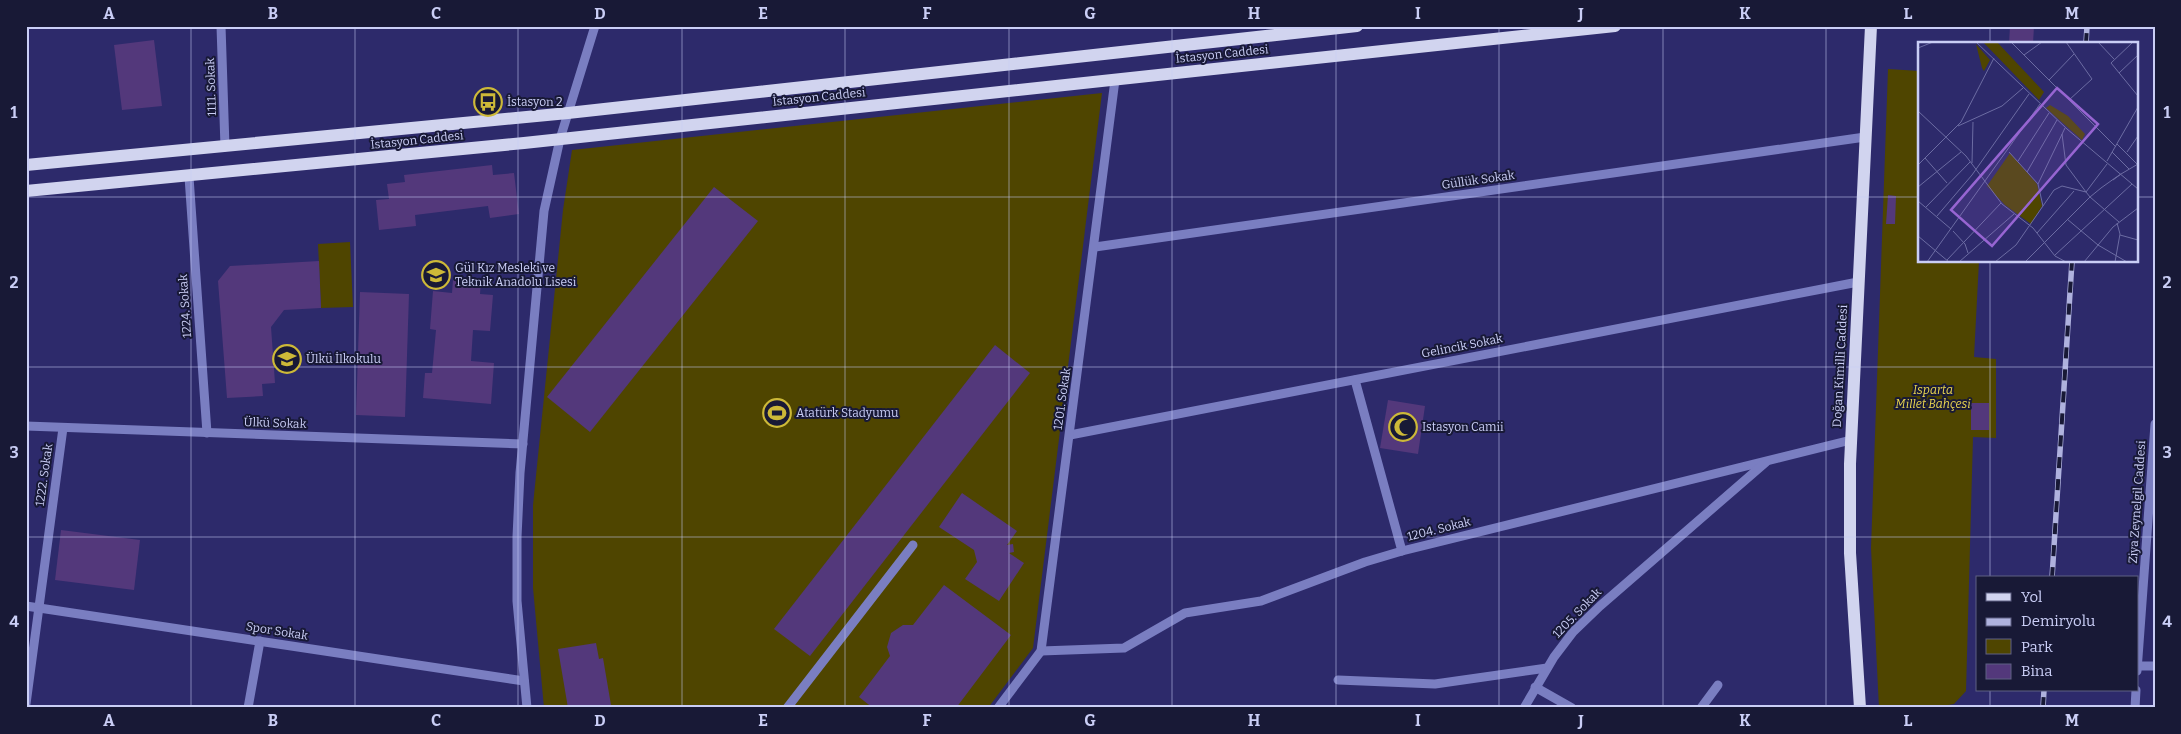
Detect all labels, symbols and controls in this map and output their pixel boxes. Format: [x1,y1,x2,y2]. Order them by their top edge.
text: A [103,4,115,23]
text: B [268,4,278,23]
text: C [431,4,441,23]
text: D [594,4,606,23]
text: E [758,4,768,23]
text: F [923,4,932,23]
text: G [1084,4,1096,23]
text: H [1248,4,1261,23]
text: I [1415,4,1421,23]
text: J [1577,4,1584,23]
text: K [1739,4,1751,23]
text: L [1904,4,1913,23]
text: M [2065,4,2079,23]
street label: İstasyon Caddesi [1175,41,1269,66]
inset map [1918,42,2138,262]
street label: 1111. Sokak [203,57,219,116]
street label: İstasyon Caddesi [772,84,866,109]
bus stop icon: İstasyon 2 [473,87,503,117]
place label: İstasyon 2 [507,94,563,109]
text: 1 [11,103,18,122]
text: 1 [2164,103,2171,122]
street label: İstasyon Caddesi [370,127,464,152]
street label: Güllük Sokak [1441,168,1516,192]
school or university icon: Gül Kız Mesleki ve Teknik Anadolu Lisesi [421,260,451,290]
place label: Gül Kız Mesleki ve Teknik Anadolu Lisesi [455,261,577,289]
text: 2 [9,273,19,292]
text: 2 [2162,273,2172,292]
street label: 1224. Sokak [176,274,194,338]
street label: Doğan Kimilli Caddesi [1830,304,1850,428]
street label: Gelincik Sokak [1420,331,1504,361]
school or university icon: Ülkü İlkokulu [272,344,302,374]
place label: Ülkü İlkokulu [306,351,381,366]
street label: 1201. Sokak [1051,367,1073,431]
park label: Isparta Millet Bahçesi [1895,383,1971,411]
sports icon: Atatürk Stadyumu [762,398,792,428]
place label: Atatürk Stadyumu [796,406,899,420]
mosque icon: Istasyon Camii [1388,412,1418,442]
street label: Ülkü Sokak [243,414,307,431]
place label: Istasyon Camii [1422,420,1504,434]
street label: Ziya Zeynelgil Caddesi [2126,440,2148,564]
text: 3 [9,443,19,462]
street label: 1222. Sokak [33,443,55,507]
text: 3 [2162,443,2172,462]
street label: 1204. Sokak [1406,514,1472,544]
legend [1976,576,2138,692]
street label: 1205. Sokak [1550,585,1604,641]
text: Yol [2021,588,2042,606]
text: 4 [9,612,19,631]
text: Demiryolu [2021,612,2095,630]
text: 4 [2162,612,2172,631]
street label: Spor Sokak [245,619,309,643]
text: Park [2021,638,2053,656]
text: Bina [2021,662,2053,680]
text: A [103,711,115,730]
text: B [268,711,278,730]
text: C [431,711,441,730]
text: D [594,711,606,730]
text: E [758,711,768,730]
text: F [923,711,932,730]
text: G [1084,711,1096,730]
text: H [1248,711,1261,730]
text: I [1415,711,1421,730]
text: J [1577,711,1584,730]
text: K [1739,711,1751,730]
text: L [1904,711,1913,730]
text: M [2065,711,2079,730]

